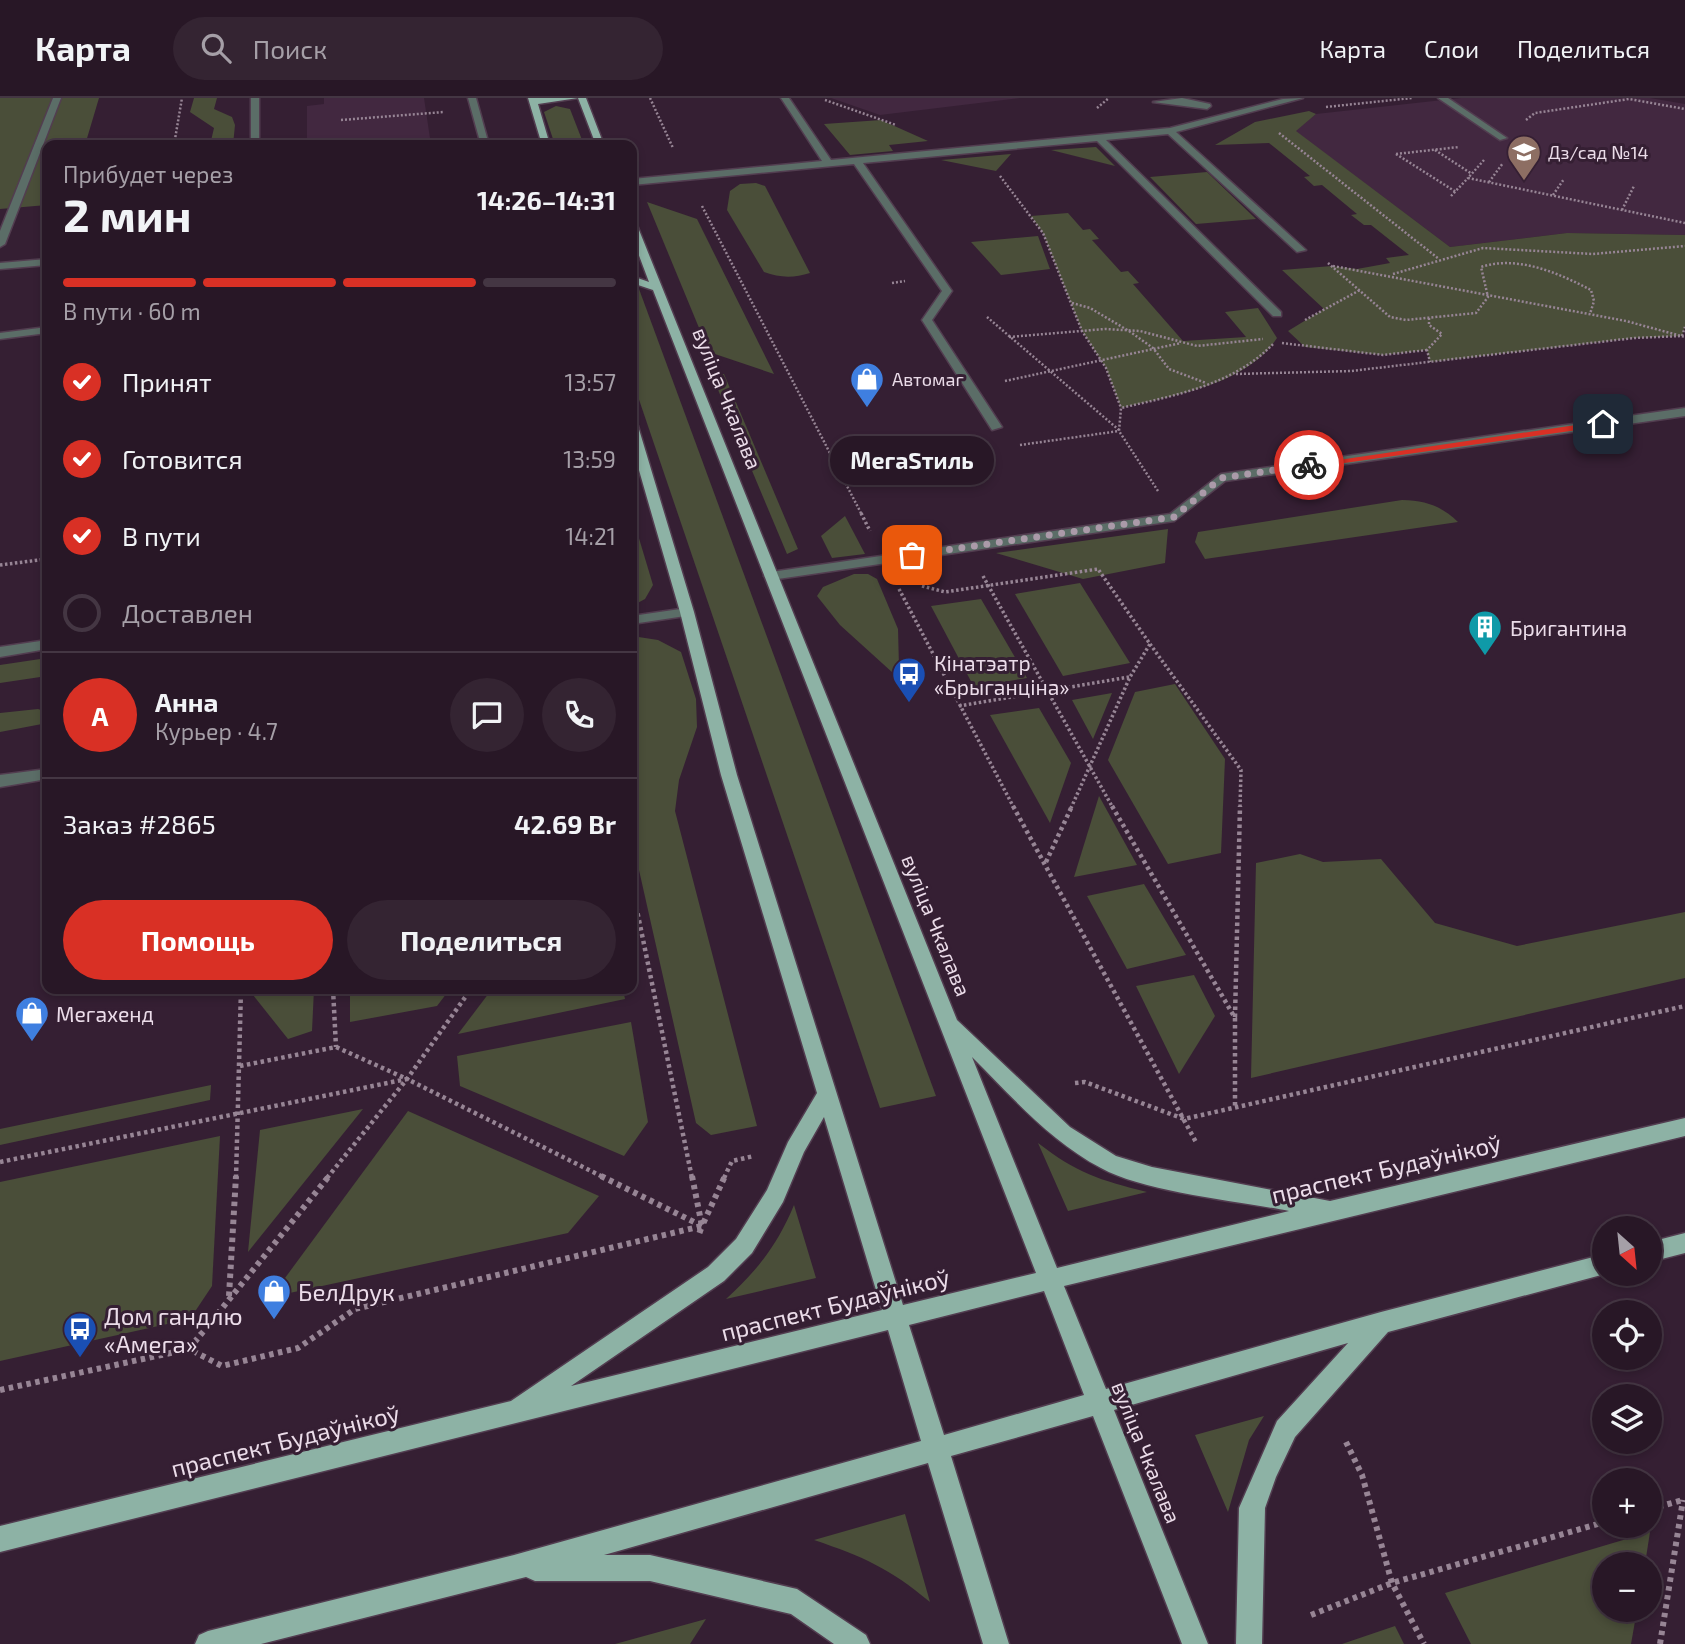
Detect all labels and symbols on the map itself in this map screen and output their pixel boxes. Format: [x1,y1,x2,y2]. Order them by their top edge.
school or university icon: Дз/сад №14 [1505,133,1543,182]
place label: Дз/сад №14 [1548,141,1649,163]
street label: вуліца Чкалава [687,324,768,473]
shop icon: Автомаг [848,360,886,409]
place label: Автомаг [892,368,964,390]
pin [1573,394,1633,454]
courier [1274,430,1344,500]
callout: МегаSтиль [830,436,994,485]
pin [882,525,942,585]
building icon: Бригантина [1466,608,1504,657]
place label: Бригантина [1510,615,1627,640]
place label: Кінатэатр «Брыганціна» [934,650,1069,699]
bus stop icon: Кінатэатр «Брыганціна» [890,655,928,704]
street label: вуліца Чкалава [896,851,977,1000]
shop icon: Мегахенд [13,994,51,1043]
place label: Мегахенд [56,1001,154,1026]
street label: праспект Будаўнікоў [1268,1127,1504,1210]
north arrow [1592,1216,1662,1286]
street label: праспект Будаўнікоў [718,1261,953,1347]
shop icon: БелДрук [255,1272,293,1321]
place label: БелДрук [298,1277,395,1307]
place label: Дом гандлю «Амега» [104,1301,243,1358]
bus stop icon: Дом гандлю «Амега» [61,1310,99,1359]
street label: вуліца Чкалава [1106,1378,1187,1527]
street label: праспект Будаўнікоў [168,1397,403,1483]

